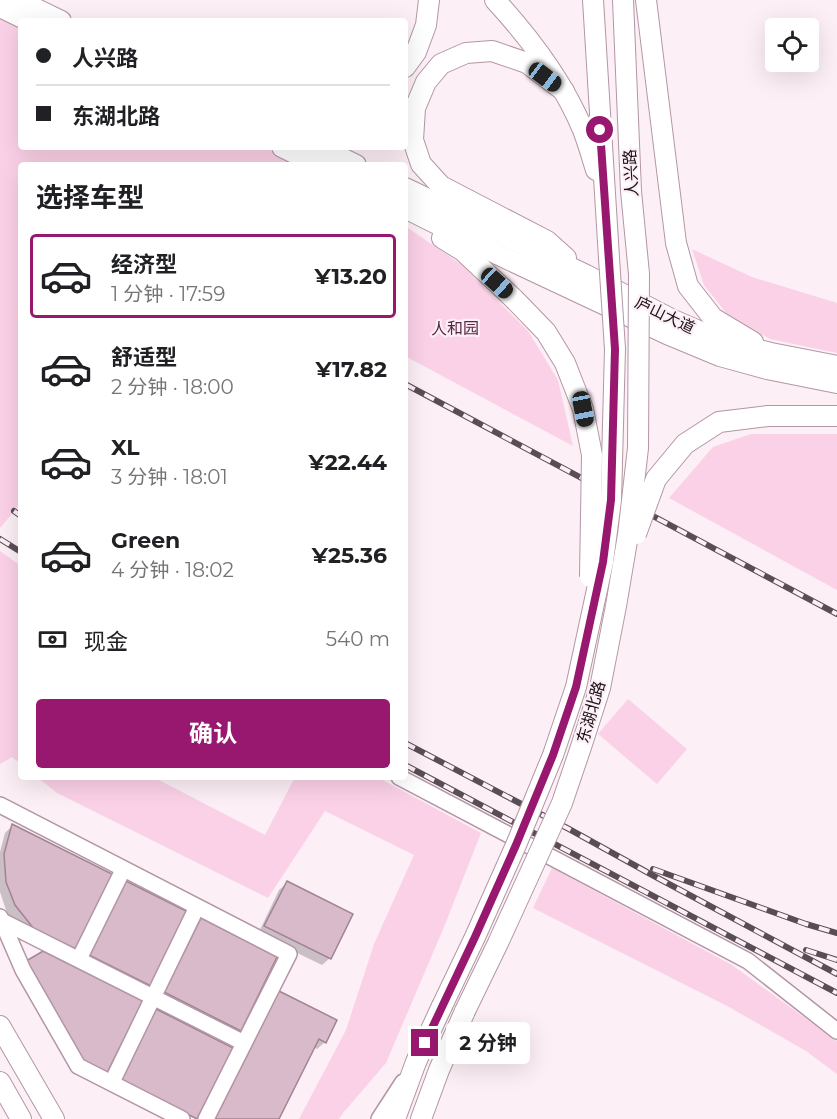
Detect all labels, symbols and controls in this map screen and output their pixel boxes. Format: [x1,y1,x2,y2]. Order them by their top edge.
map controls [765,18,819,72]
button: locate [765,18,819,72]
text: 人兴路 [72,45,138,72]
car [525,59,565,95]
text: 东湖北路 [72,103,160,130]
route start [586,116,613,143]
street label: 人兴路 [620,149,642,197]
text: 选择车型 [36,181,144,214]
icon: car [39,249,93,303]
text: 经济型 [111,251,177,278]
text: ¥13.20 [315,263,387,290]
car [478,264,516,302]
text: 1 分钟 · 17:59 [111,282,225,306]
street label: 庐山大道 [632,292,698,338]
park label: 人和园 [431,319,479,338]
icon: car [39,342,93,396]
text: 舒适型 [111,344,177,371]
text: ¥17.82 [315,356,387,383]
text: 2 分钟 · 18:00 [111,375,234,399]
car [571,390,595,428]
text: XL [111,434,140,461]
icon: car [39,435,93,489]
text: ¥22.44 [309,449,387,476]
text: 3 分钟 · 18:01 [111,465,228,489]
text: Green [111,527,180,554]
icon: car [39,528,93,582]
text: ¥25.36 [312,542,387,569]
text: 4 分钟 · 18:02 [111,558,234,582]
icon: cash [36,623,69,656]
text: 540 m [326,627,390,651]
text: 现金 [84,628,128,655]
street label: 东湖北路 [573,679,609,745]
button: 确认 [36,699,390,768]
callout: 2 分钟 [446,1022,530,1064]
route end [411,1029,438,1056]
text: 2 分钟 [459,1031,517,1055]

